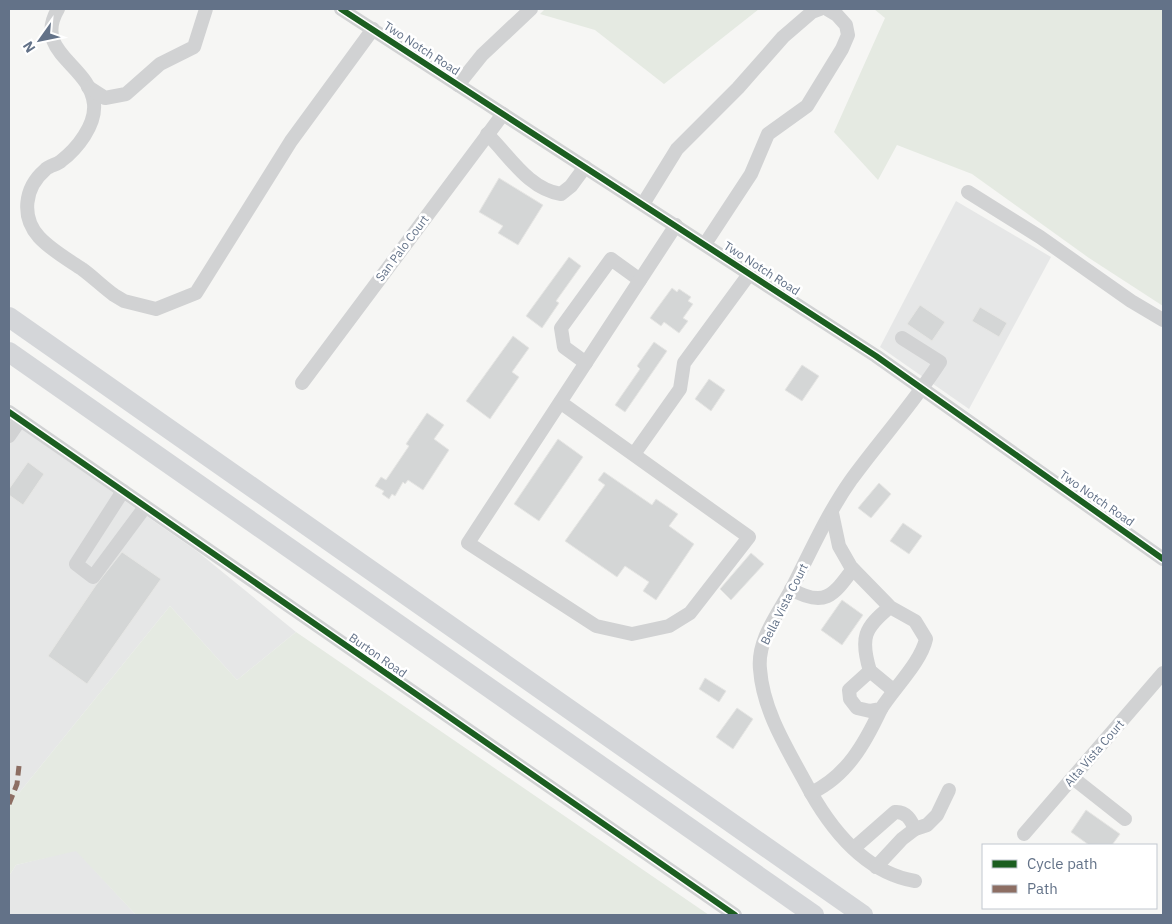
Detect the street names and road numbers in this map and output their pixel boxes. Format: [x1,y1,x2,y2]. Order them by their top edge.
street label: Two Notch Road [381,18,463,78]
street label: San Palo Court [372,212,432,284]
street label: Two Notch Road [721,238,803,298]
street label: Two Notch Road [1057,467,1137,529]
street label: Bella Vista Court [757,561,811,647]
street label: Burton Road [346,630,410,680]
street label: Alta Vista Court [1061,717,1127,789]

